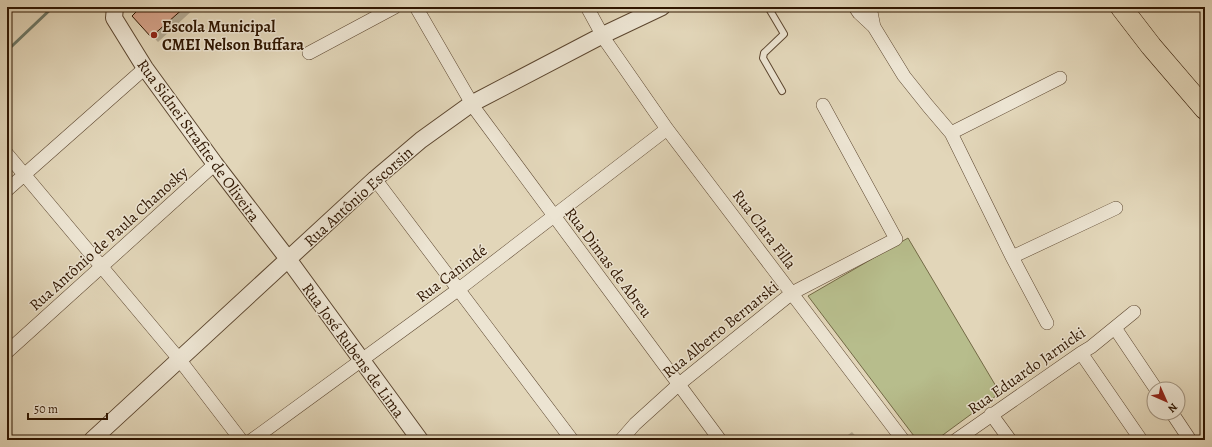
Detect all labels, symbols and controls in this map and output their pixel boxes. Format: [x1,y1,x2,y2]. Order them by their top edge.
place label: Escola Municipal CMEI Nelson Buffara [162,16,304,56]
marker: Escola Municipal CMEI Nelson Buffara [149,30,159,40]
street label: Rua Sidnei Strafite de Oliveira [132,55,265,227]
street label: Rua Antônio Escorsin [299,141,418,252]
street label: Rua Antônio de Paula Chanosky [25,161,193,316]
street label: Rua Clara Filla [727,185,802,274]
street label: Rua Dimas de Abreu [560,203,657,322]
street label: Rua Canindé [411,240,492,308]
street label: Rua Alberto Bernarski [658,276,783,383]
street label: Rua José Rubens de Lima [297,279,410,423]
street label: Rua Eduardo Jarnicki [963,322,1090,420]
north arrow [1146,381,1186,421]
scale bar [28,395,107,421]
text: N [1165,400,1181,416]
text: 50 m [34,401,58,417]

